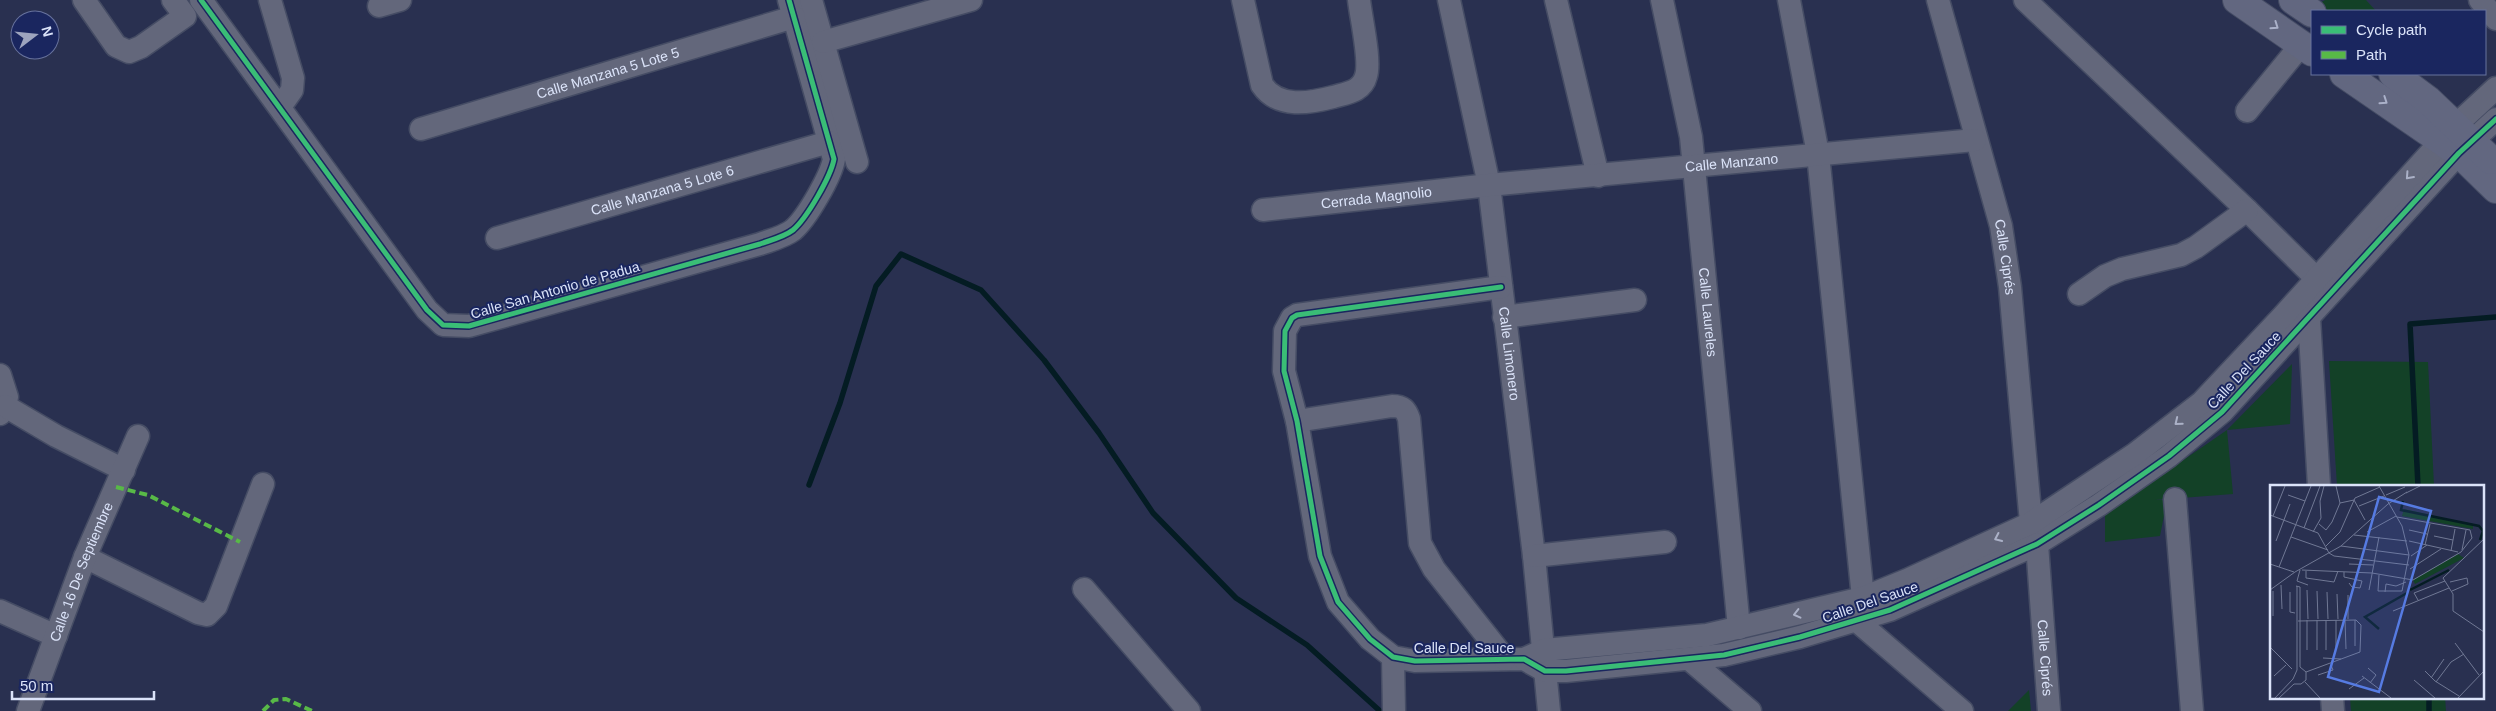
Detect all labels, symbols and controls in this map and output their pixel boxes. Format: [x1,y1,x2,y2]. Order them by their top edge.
north arrow [10,10,60,60]
legend [2311,10,2486,75]
one-way arrow [2269,20,2279,29]
text: Cycle path [2356,21,2427,38]
text: N [38,24,57,38]
street label: Calle Manzana 5 Lote 5 [535,44,681,102]
text: Path [2356,46,2387,63]
one-way arrow [2378,95,2388,104]
street label: Calle Manzano [1684,150,1779,175]
street label: Calle Manzana 5 Lote 6 [589,162,736,218]
one-way arrow [2406,171,2415,180]
street label: Cerrada Magnolio [1320,183,1433,212]
street label: Calle Ciprés [1991,217,2019,296]
street label: Calle San Antonio de Padua [469,258,642,322]
street label: Calle Laureles [1696,267,1720,358]
street label: Calle Limonero [1496,306,1523,401]
street label: Calle Del Sauce [2204,328,2284,412]
one-way arrow [2175,416,2184,424]
inset map [2270,485,2484,698]
street label: Calle 16 De Septiembre [46,499,116,644]
one-way arrow [1994,531,2003,542]
street label: Calle Del Sauce [1820,578,1920,626]
one-way arrow [1793,608,1802,619]
street label: Calle Ciprés [2034,619,2056,696]
street label: Calle Del Sauce [1414,640,1514,656]
scale bar [12,668,155,700]
text: 50 m [20,677,53,694]

